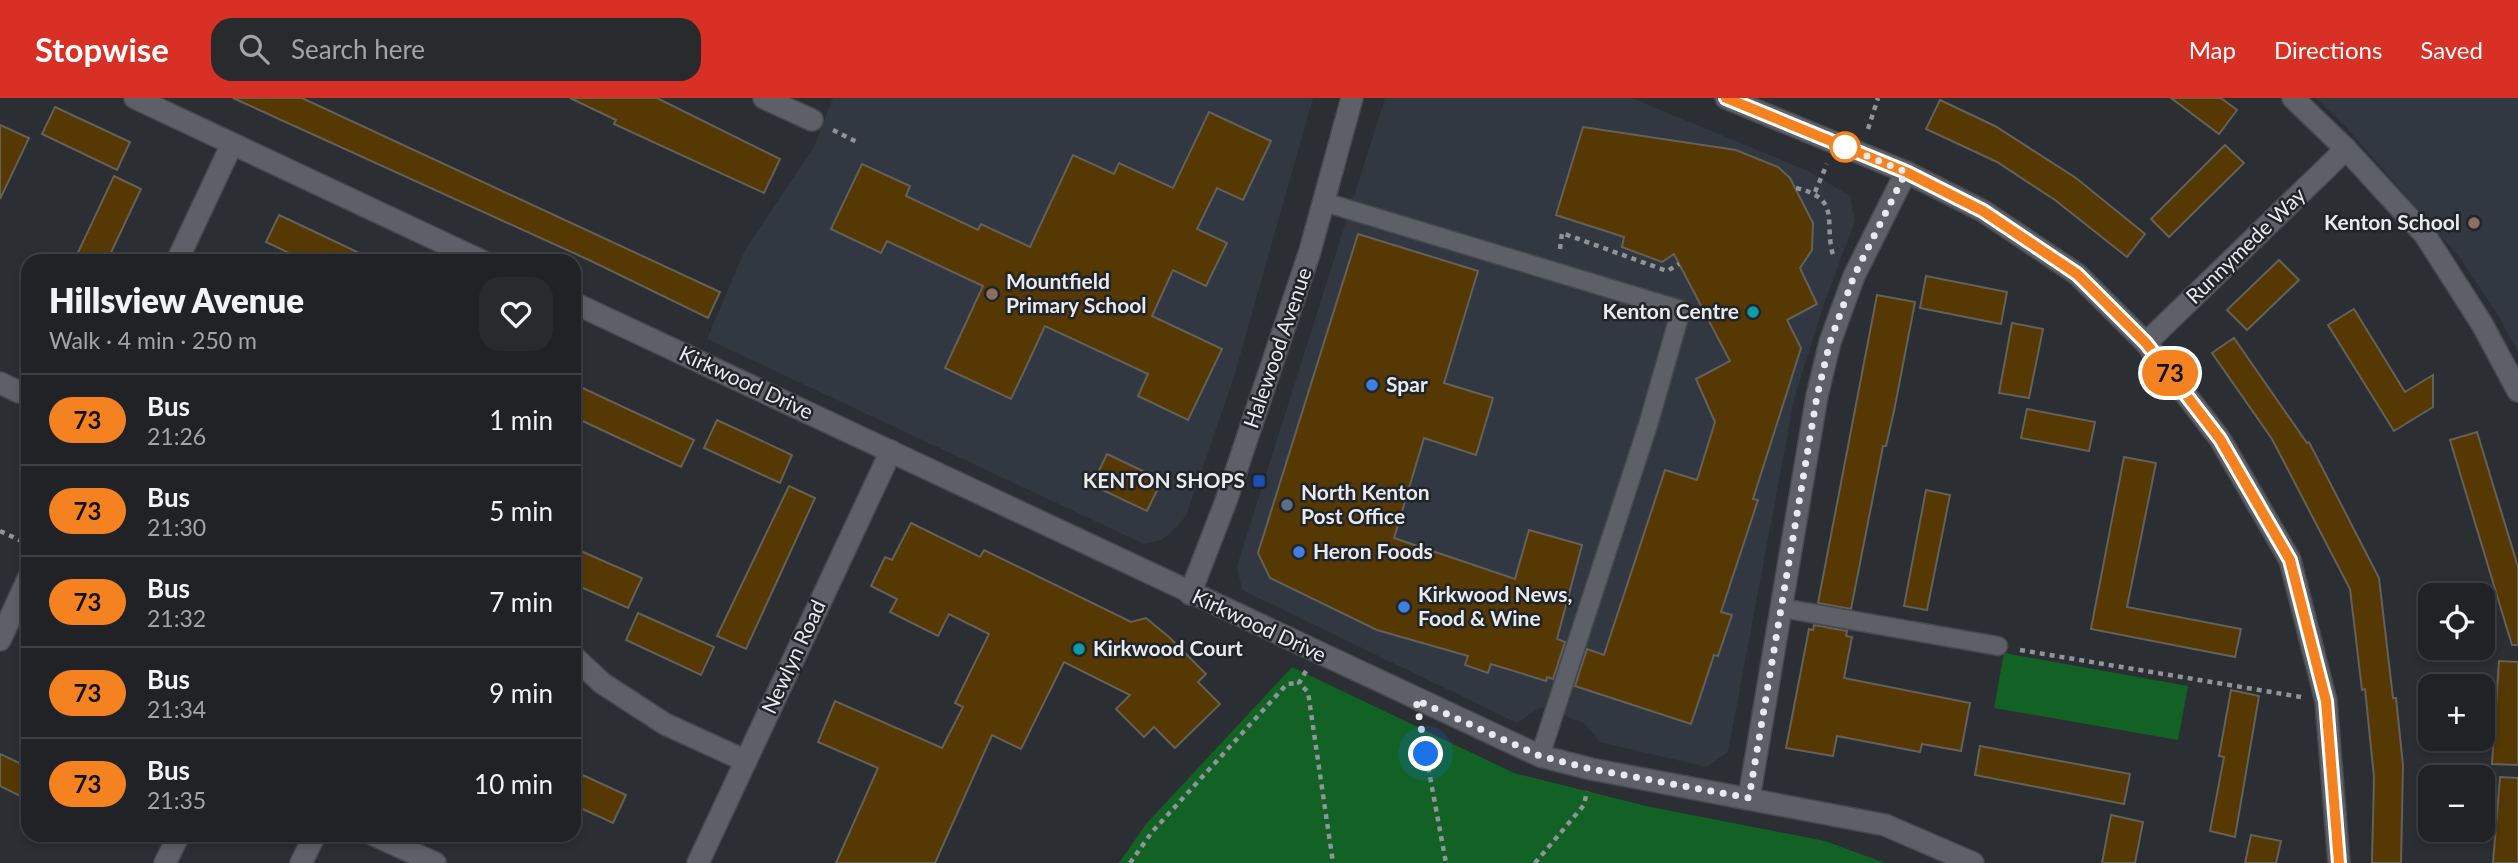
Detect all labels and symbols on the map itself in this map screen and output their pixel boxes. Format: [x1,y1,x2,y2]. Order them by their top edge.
unlabelled marker [1830,132,1860,162]
street label: Runnymede Way [2180,182,2310,308]
place label: Kenton School [2324,209,2460,234]
marker: Kenton School [2466,215,2482,231]
street label: Halewood Avenue [1237,264,1316,431]
place label: Mountfield Primary School [1006,268,1147,317]
marker: Mountfield Primary School [984,286,1000,302]
place label: Kenton Centre [1603,298,1739,323]
marker: Kenton Centre [1745,304,1761,320]
street label: Kirkwood Drive [676,340,817,424]
line badge: 73 [2138,350,2202,396]
place label: Spar [1386,371,1428,396]
marker: Spar [1364,377,1380,393]
place label: KENTON SHOPS [1083,467,1245,492]
marker: KENTON SHOPS [1251,473,1267,489]
place label: North Kenton Post Office [1301,479,1430,528]
marker: North Kenton Post Office [1279,497,1295,513]
place label: Heron Foods [1313,538,1433,563]
marker: Heron Foods [1291,544,1307,560]
place label: Kirkwood News, Food & Wine [1418,581,1572,630]
street label: Kirkwood Drive [1189,583,1330,667]
street label: Newlyn Road [755,596,830,717]
marker: Kirkwood News, Food & Wine [1396,599,1412,615]
place label: Kirkwood Court [1093,635,1243,660]
marker: Kirkwood Court [1071,641,1087,657]
your location [1408,736,1443,771]

